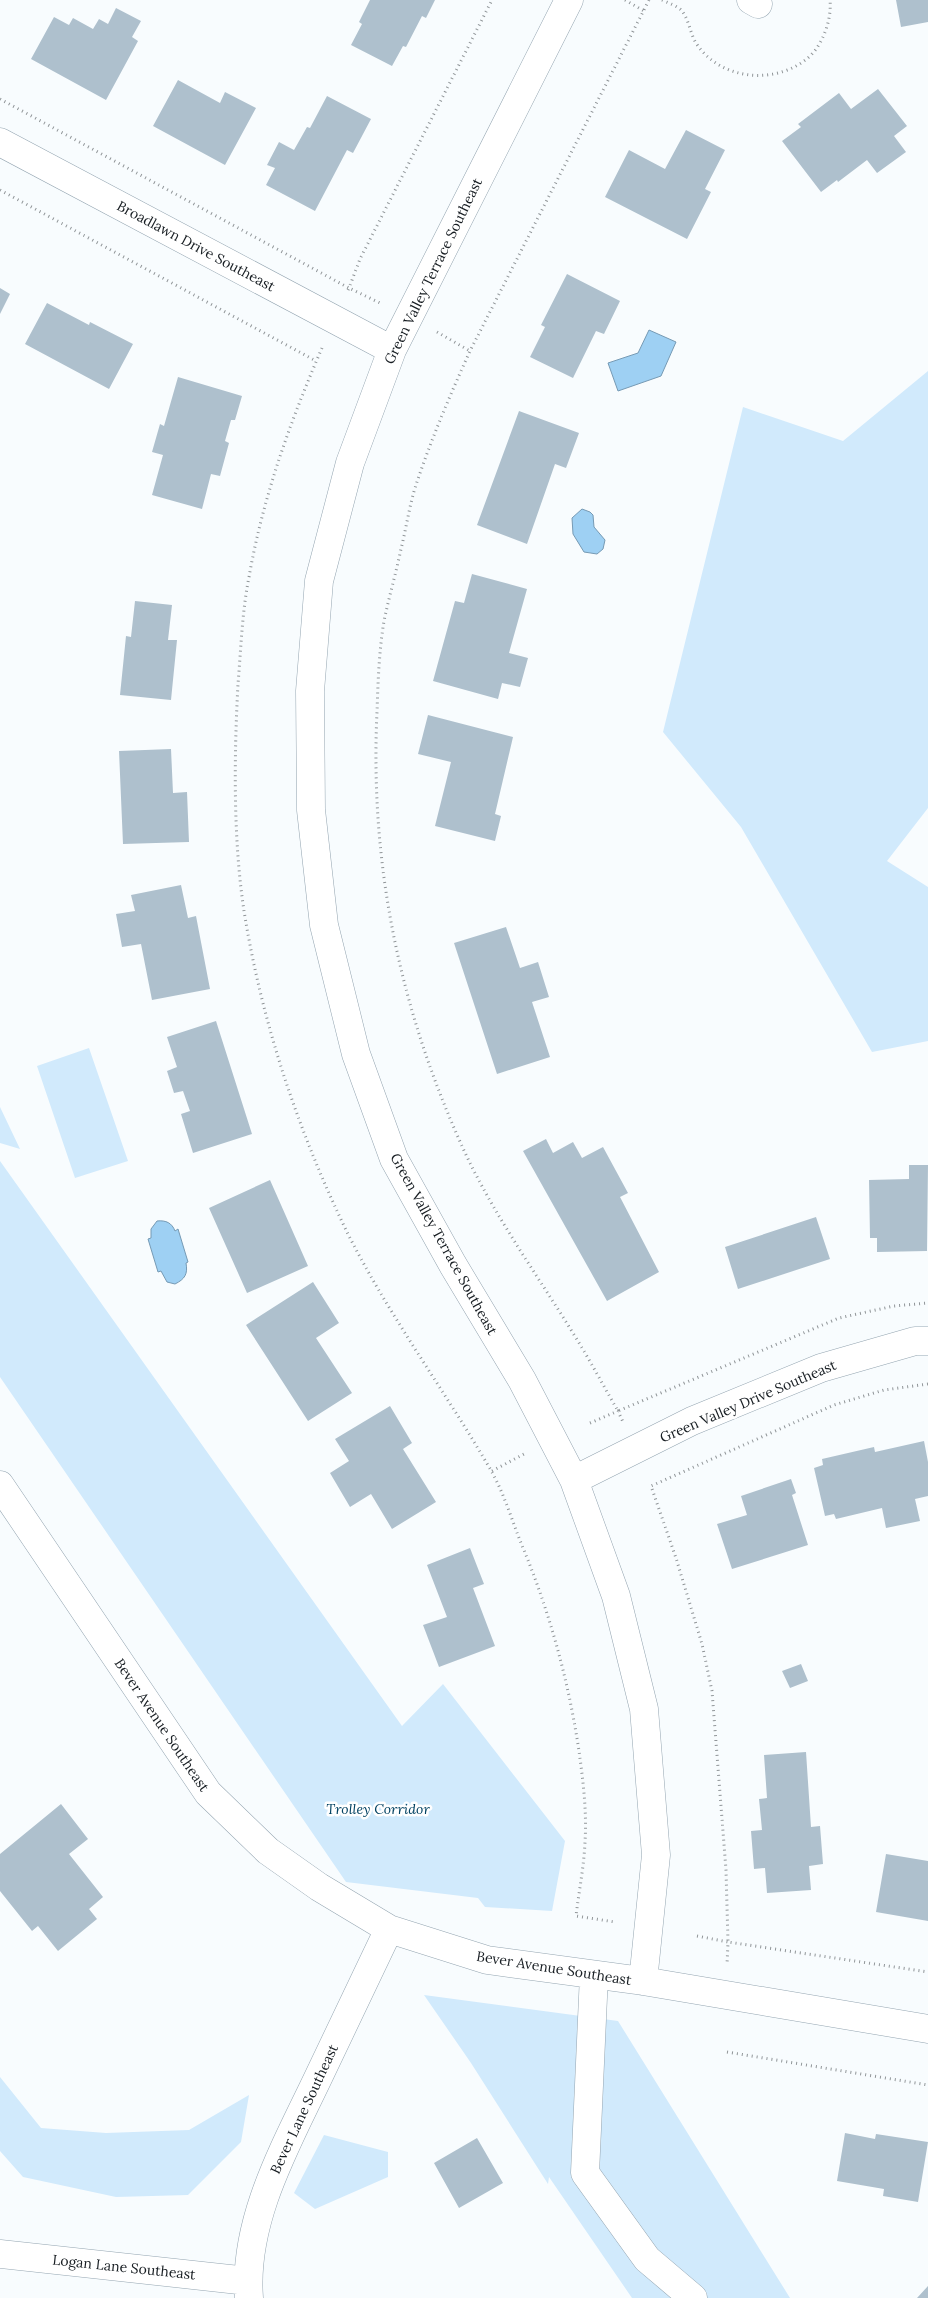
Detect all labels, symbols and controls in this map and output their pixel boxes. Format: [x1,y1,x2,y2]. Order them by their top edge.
street label: Green Valley Terrace Southeast [380,174,486,367]
street label: Broadlawn Drive Southeast [114,197,279,296]
street label: Green Valley Terrace Southeast [386,1150,502,1338]
street label: Green Valley Drive Southeast [657,1355,839,1446]
street label: Bever Avenue Southeast [111,1655,214,1795]
park label: Trolley Corridor [326,1800,430,1818]
street label: Bever Avenue Southeast [475,1947,633,1989]
street label: Bever Lane Southeast [266,2041,342,2177]
street label: Logan Lane Southeast [52,2251,197,2284]

